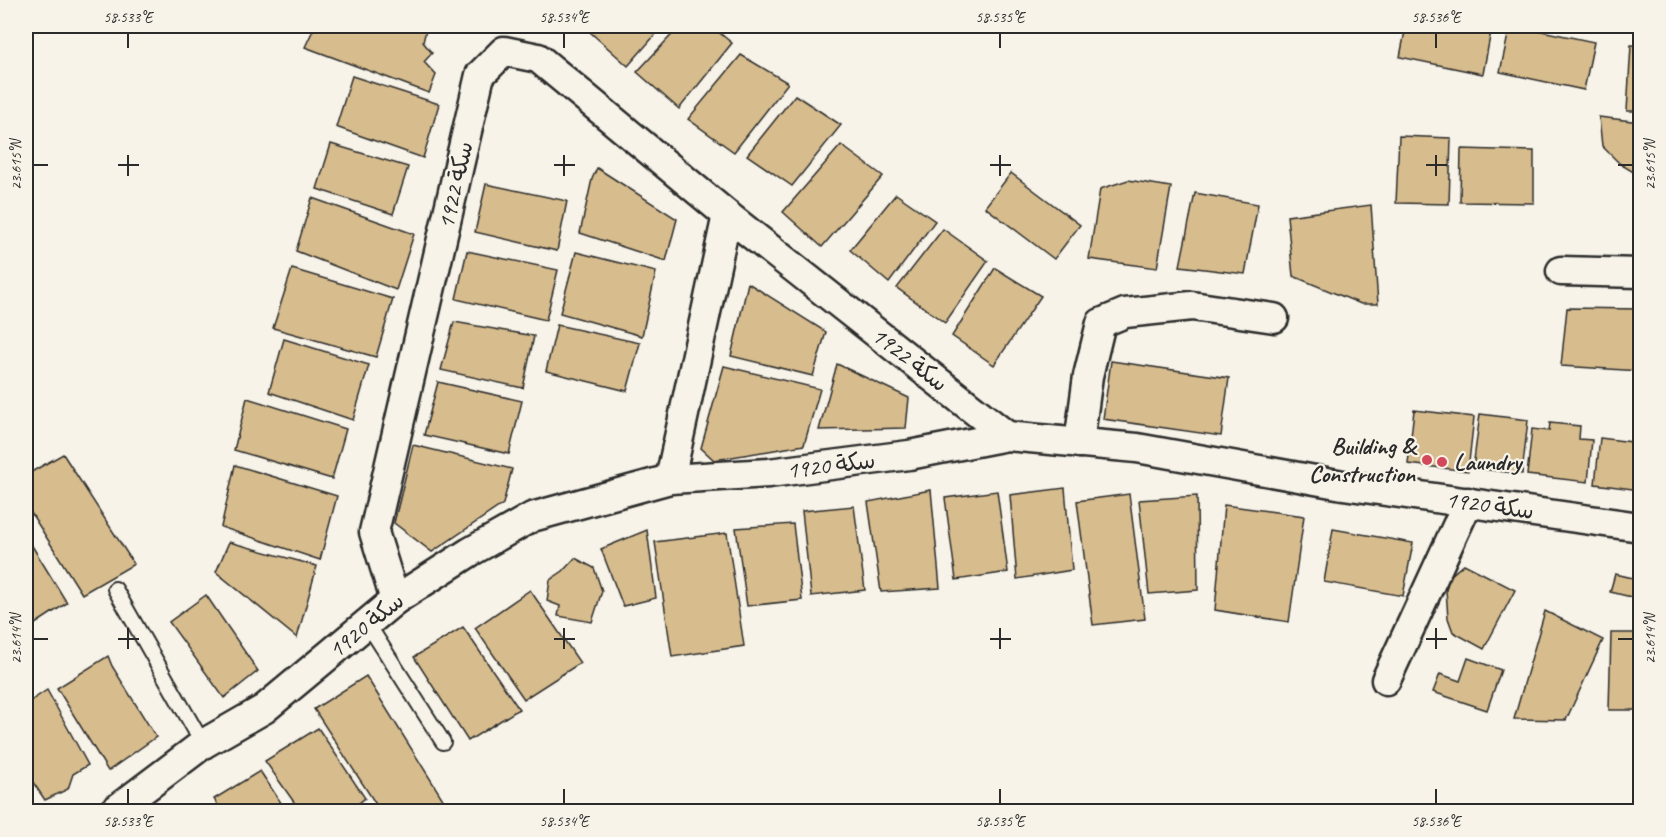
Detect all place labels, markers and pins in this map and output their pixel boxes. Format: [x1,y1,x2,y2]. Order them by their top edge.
place label: Building & Construction [1309,431,1418,489]
place label: Laundry [1454,447,1524,477]
marker: Building & Construction [1420,453,1434,467]
marker: Laundry [1435,455,1449,469]

